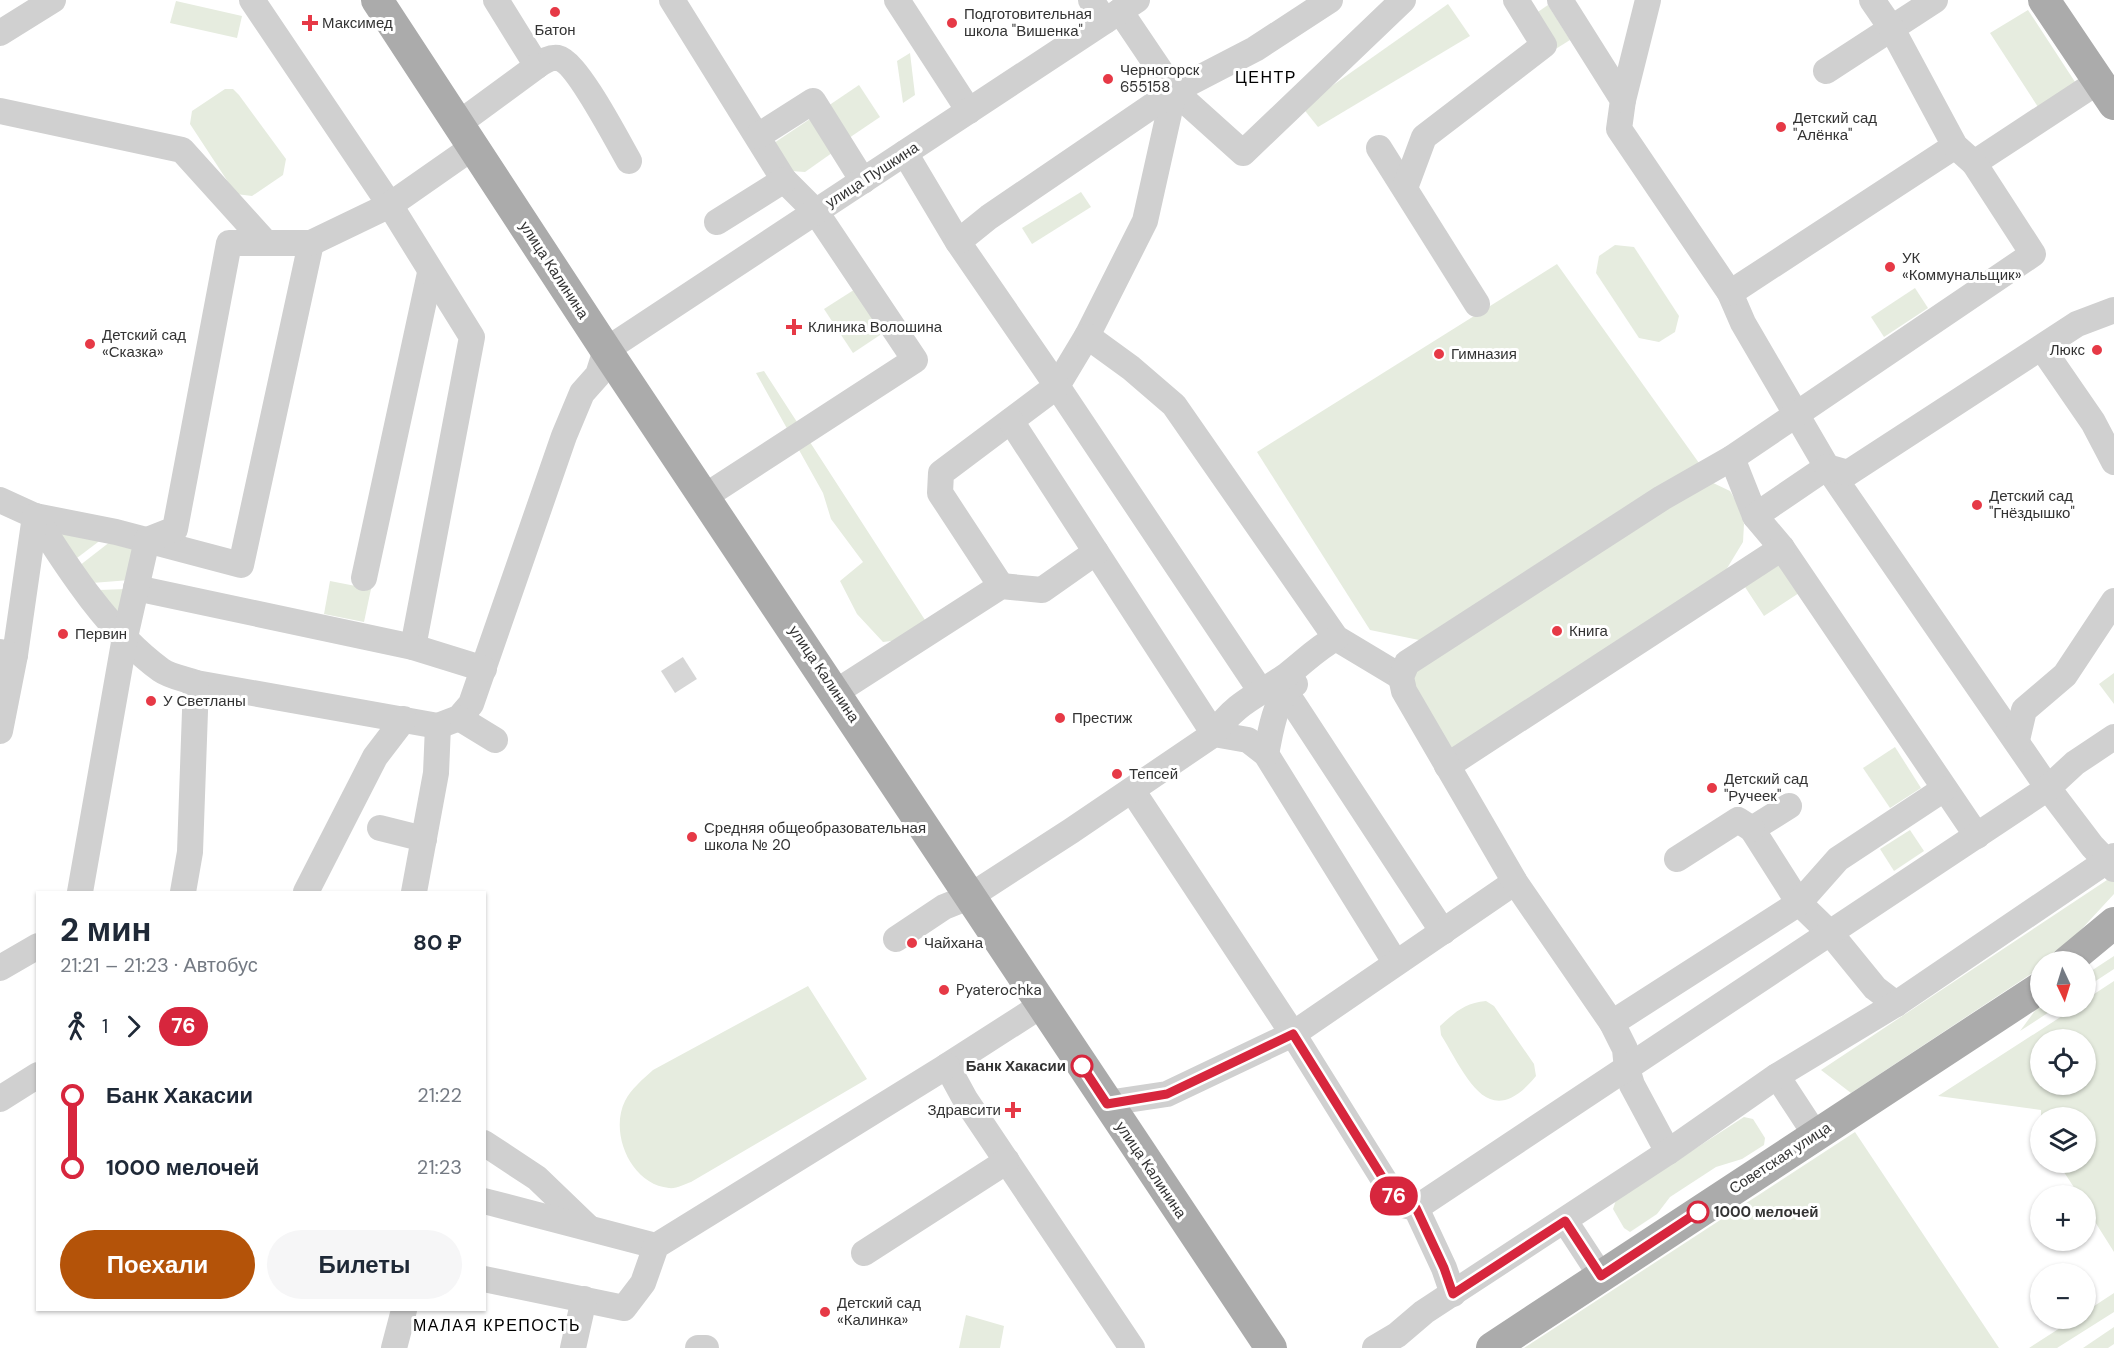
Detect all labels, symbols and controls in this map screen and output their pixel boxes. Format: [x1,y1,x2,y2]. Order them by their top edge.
place label: Подготовительная школа "Вишенка" [964,4,1092,41]
marker: Батон [548,5,562,19]
place label: Максимед [322,13,393,33]
marker: Максимед [303,16,317,30]
marker: Подготовительная школа "Вишенка" [945,16,959,30]
place label: Батон [534,20,576,40]
place label: Черногорск 655158 [1120,60,1200,97]
district label: ЦЕНТР [1235,67,1297,88]
marker: Черногорск 655158 [1101,72,1115,86]
place label: Детский сад "Алёнка" [1793,108,1877,145]
marker: Детский сад "Алёнка" [1774,120,1788,134]
street label: улица Пушкина [822,137,923,213]
street label: улица Калинина [515,217,593,323]
place label: УК «Коммунальщик» [1902,248,2022,285]
marker: УК «Коммунальщик» [1883,260,1897,274]
place label: Клиника Волошина [808,317,943,337]
marker: Клиника Волошина [785,318,803,336]
place label: Детский сад «Сказка» [102,325,186,362]
marker: Детский сад «Сказка» [83,337,97,351]
place label: Люкс [2050,340,2085,360]
marker: Люкс [2090,343,2104,357]
place label: Гимназия [1451,344,1517,364]
marker: Гимназия [1432,347,1446,361]
place label: Детский сад "Гнёздышко" [1989,486,2075,523]
marker: Детский сад "Гнёздышко" [1970,498,1984,512]
place label: Книга [1569,621,1609,641]
street label: улица Калинина [784,622,864,727]
place label: Первин [75,624,127,644]
marker: Книга [1550,624,1564,638]
marker: Первин [56,627,70,641]
place label: У Светланы [163,691,246,711]
marker: У Светланы [144,694,158,708]
place label: Престиж [1072,708,1132,728]
marker: Престиж [1053,711,1067,725]
place label: Тепсей [1129,764,1178,784]
marker: Тепсей [1110,767,1124,781]
place label: Детский сад "Ручеек" [1724,769,1808,806]
marker: Детский сад "Ручеек" [1705,781,1719,795]
place label: Средняя общеобразовательная школа № 20 [704,818,926,855]
marker: Средняя общеобразовательная школа № 20 [685,830,699,844]
text: 2 мин [60,908,151,951]
text: 80 ₽ [413,928,462,957]
place label: Чайхана [924,933,984,953]
marker: Чайхана [905,936,919,950]
north arrow [2030,951,2096,1017]
map controls [2030,951,2096,1329]
text: 21:21 – 21:23 · Автобус [60,952,258,978]
place label: Pyaterochka [956,980,1042,1000]
marker: Pyaterochka [937,983,951,997]
icon: walk [60,1010,93,1043]
icon: forward [117,1010,150,1043]
text: 76 [171,1012,196,1040]
text: 1 [102,1013,108,1039]
button: locate [2030,1029,2096,1095]
marker: Банк Хакасии [1071,1055,1093,1077]
place label: Банк Хакасии [966,1056,1066,1076]
text: Банк Хакасии [106,1081,253,1110]
text: 21:22 [417,1082,462,1108]
place label: Здравсити [928,1100,1001,1120]
marker: Здравсити [1006,1103,1020,1117]
button: layers [2030,1107,2096,1173]
street label: Советская улица [1725,1117,1835,1198]
street label: улица Калинина [1111,1118,1191,1223]
text: 1000 мелочей [106,1153,259,1182]
text: 21:23 [417,1154,462,1180]
line badge: 76 [1367,1176,1421,1216]
text: 76 [1382,1182,1406,1210]
button: + [2030,1185,2096,1251]
marker: 1000 мелочей [1687,1201,1709,1223]
place label: 1000 мелочей [1714,1202,1819,1222]
button: Поехали [60,1230,255,1299]
button: Билеты [267,1230,462,1299]
button: − [2030,1263,2096,1329]
place label: Детский сад «Калинка» [837,1293,921,1330]
marker: Детский сад «Калинка» [818,1305,832,1319]
district label: МАЛАЯ КРЕПОСТЬ [413,1315,581,1336]

